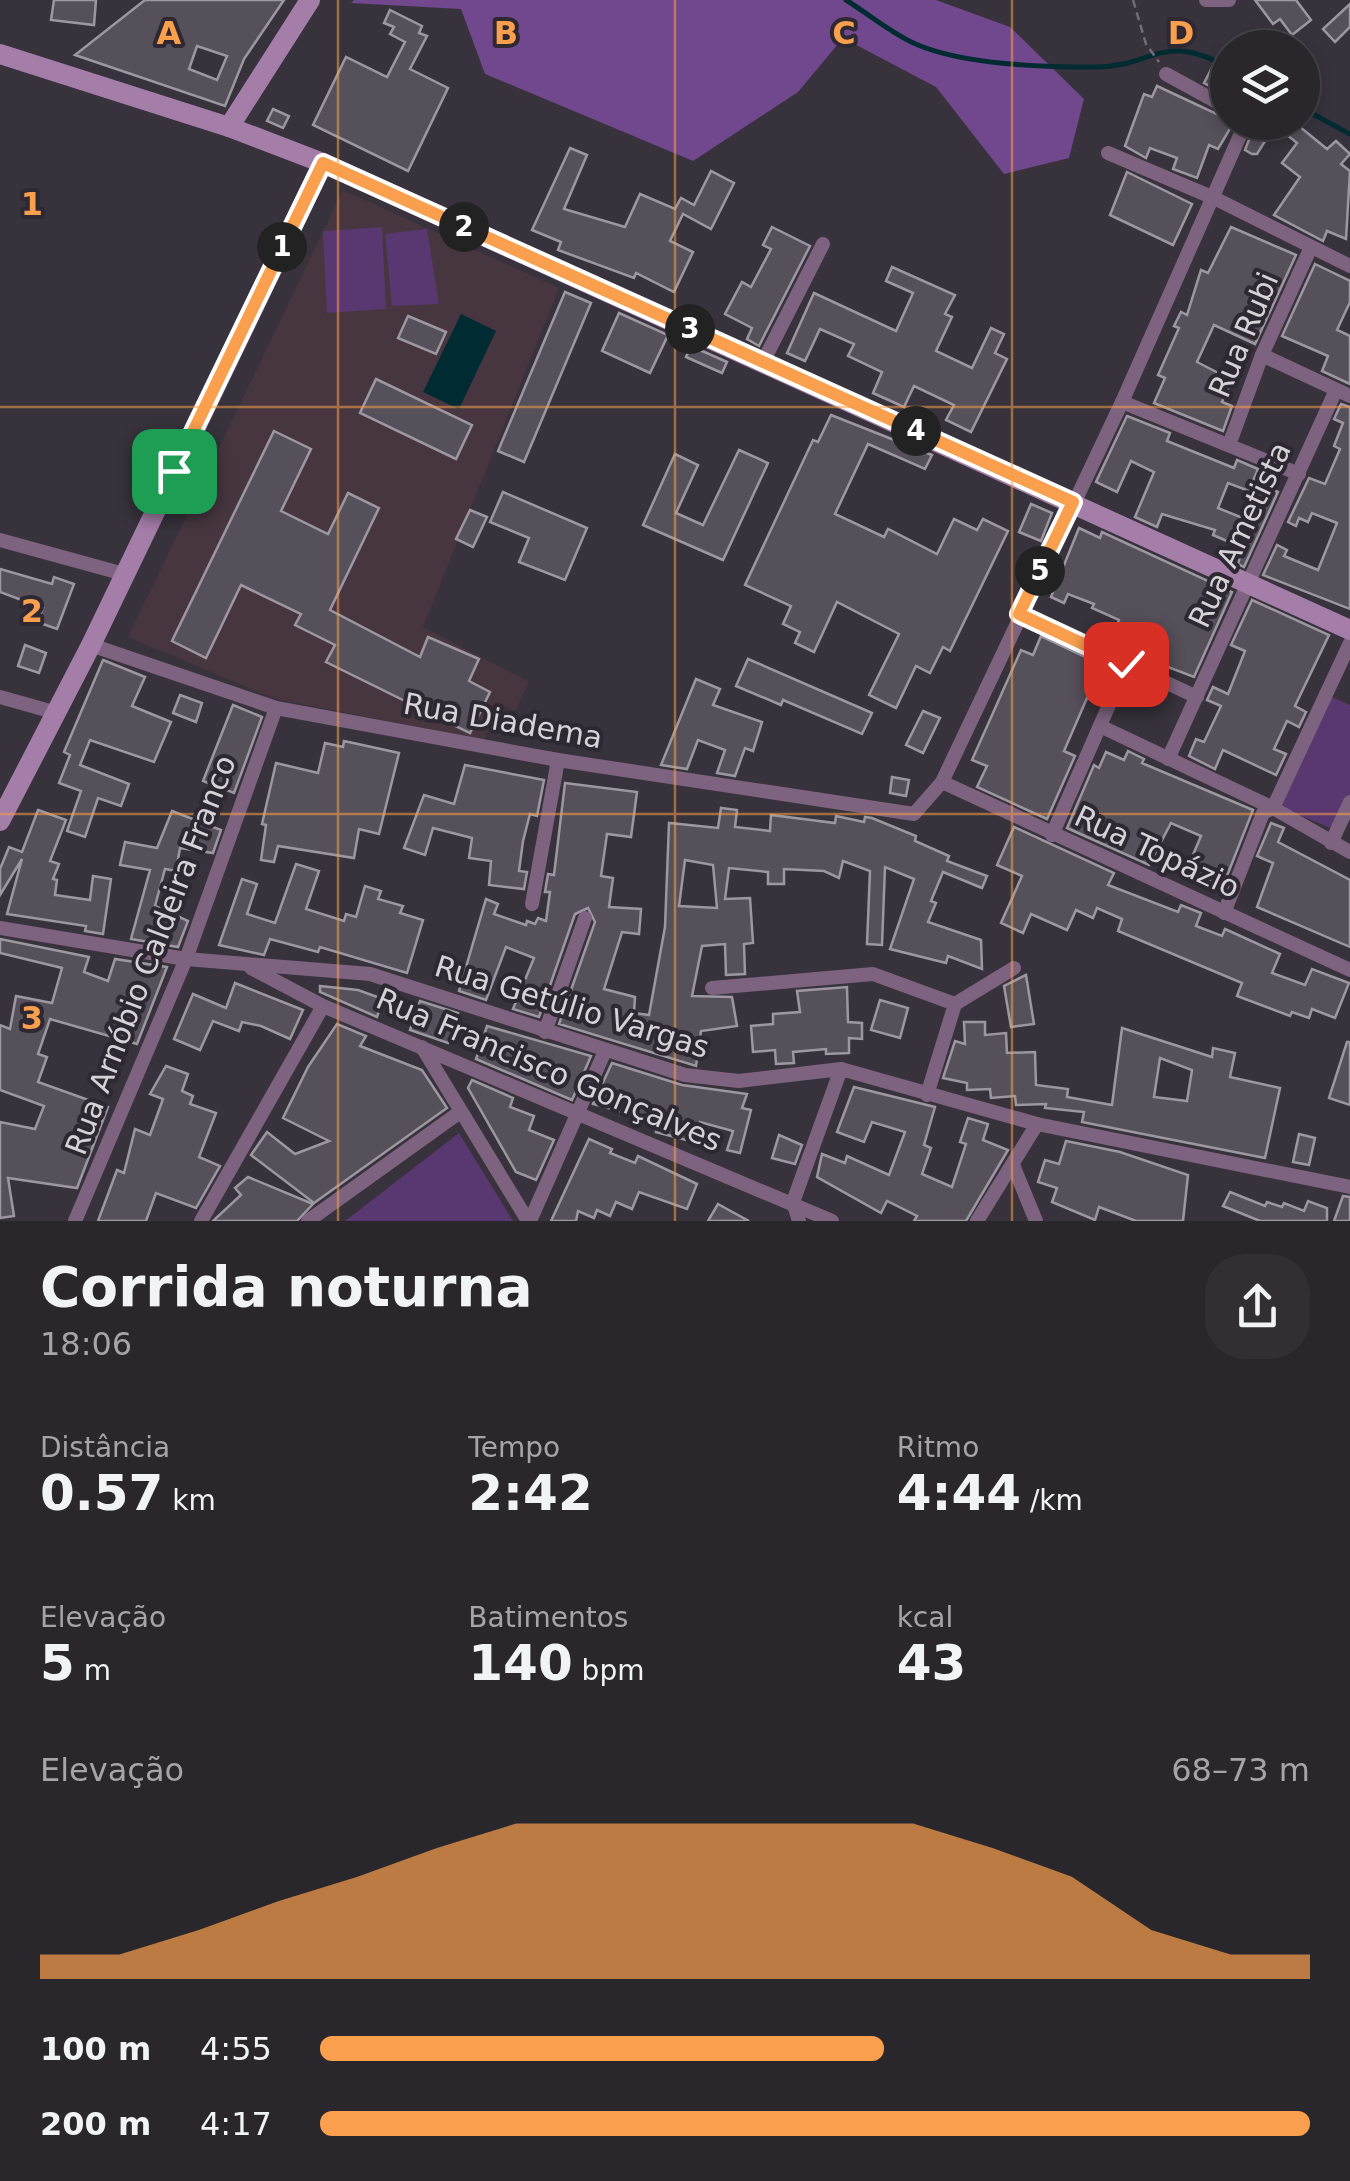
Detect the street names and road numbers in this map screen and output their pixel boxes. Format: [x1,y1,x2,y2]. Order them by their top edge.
street label: Rua Rubi [1202,267,1286,403]
street label: Rua Ametista [1181,437,1298,633]
street label: Rua Diadema [401,686,605,755]
street label: Rua Arnóbio Caldeira Franco [58,750,243,1159]
street label: Rua Topázio [1069,798,1245,905]
street label: Rua Getúlio Vargas [431,948,713,1065]
street label: Rua Francisco Gonçalves [371,981,727,1158]

